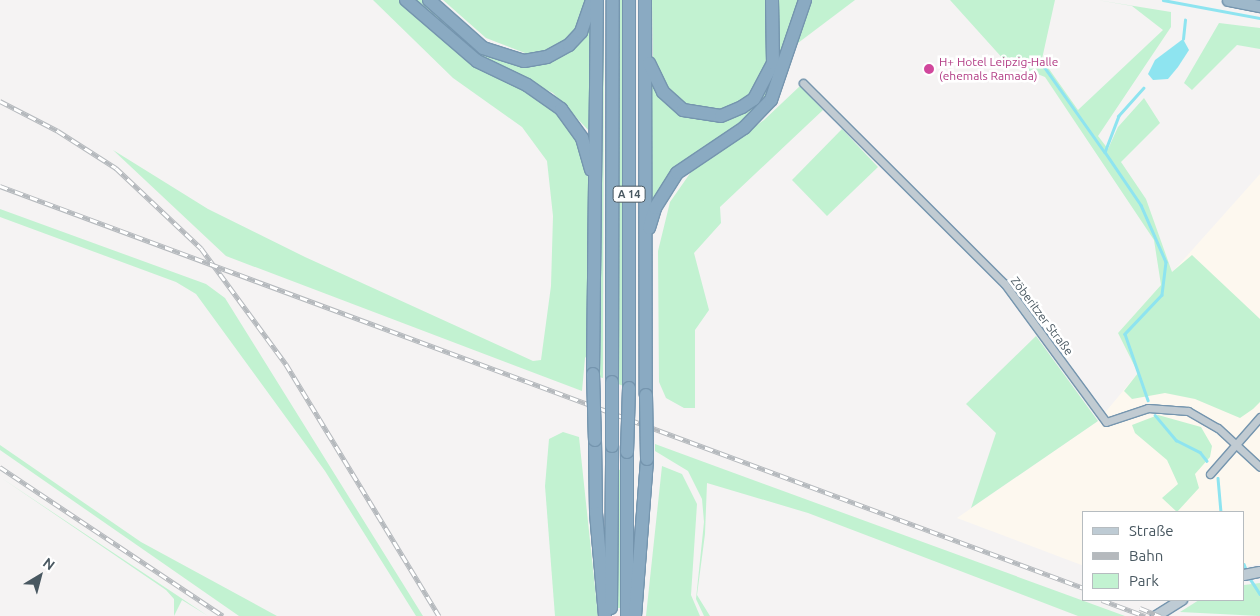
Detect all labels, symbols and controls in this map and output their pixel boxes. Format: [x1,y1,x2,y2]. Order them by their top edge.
place label: H+ Hotel Leipzig-Halle (ehemals Ramada) [939,55,1058,83]
marker: H+ Hotel Leipzig-Halle (ehemals Ramada) [923,63,935,75]
road number: A 14 [612,185,646,202]
street label: Zöberitzer Straße [1008,274,1076,358]
legend [1082,511,1245,601]
text: Straße [1129,522,1173,539]
text: Bahn [1129,547,1163,564]
north arrow [15,551,65,601]
text: N [40,554,58,574]
text: Park [1129,572,1159,589]

